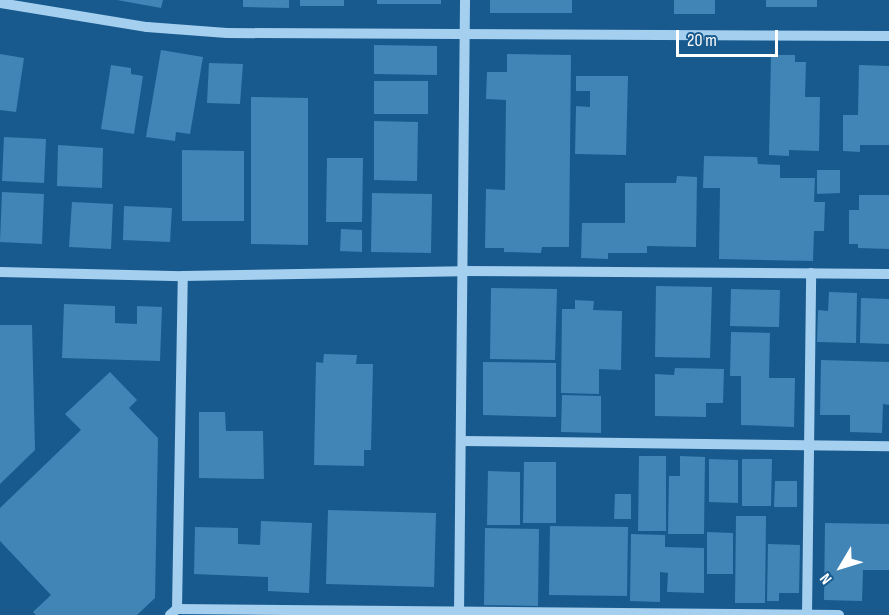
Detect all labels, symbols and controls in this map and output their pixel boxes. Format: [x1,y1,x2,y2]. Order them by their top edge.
scale bar [679,18,781,56]
text: 20 m [687,30,717,51]
north arrow [811,537,871,597]
text: N [816,569,837,588]

